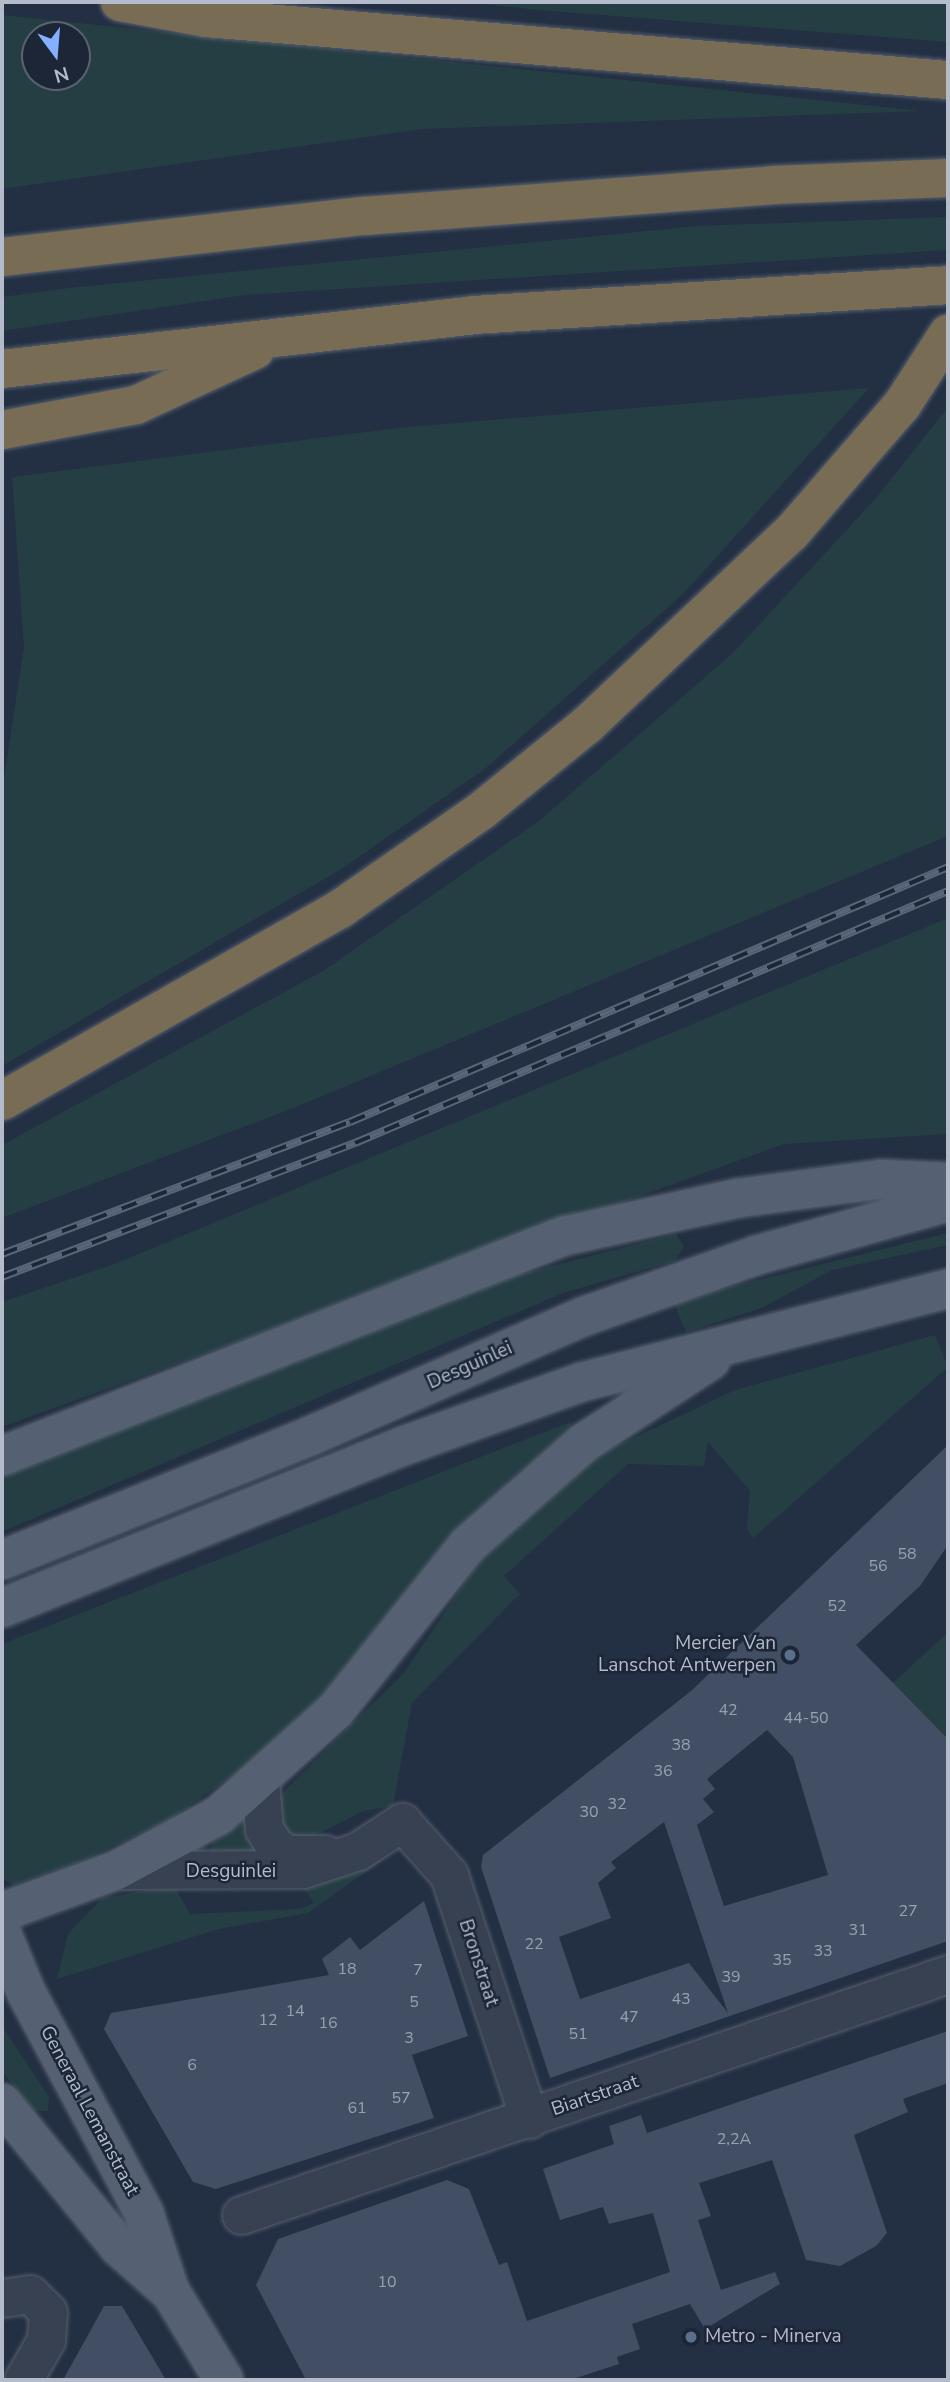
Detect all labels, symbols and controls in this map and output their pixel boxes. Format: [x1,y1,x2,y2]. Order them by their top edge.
north arrow [21,21,91,91]
text: N [51,60,72,89]
street label: Desguinlei [424,1337,516,1395]
house number: 58 [897,1544,917,1564]
house number: 56 [868,1556,888,1576]
house number: 52 [827,1596,847,1616]
place label: Mercier Van Lanschot Antwerpen [598,1633,776,1677]
marker: Mercier Van Lanschot Antwerpen [782,1647,798,1663]
house number: 42 [718,1700,738,1720]
house number: 44-50 [783,1708,829,1728]
house number: 38 [671,1735,691,1755]
house number: 36 [653,1761,673,1781]
house number: 32 [607,1794,627,1814]
house number: 30 [579,1802,599,1822]
street label: Desguinlei [186,1861,276,1883]
house number: 27 [898,1901,918,1921]
street label: Bronstraat [453,1917,503,2009]
house number: 31 [848,1920,868,1940]
house number: 22 [524,1934,544,1954]
house number: 33 [813,1941,833,1961]
house number: 35 [772,1950,792,1970]
house number: 18 [337,1959,357,1979]
house number: 7 [413,1960,423,1980]
house number: 39 [721,1967,741,1987]
house number: 43 [671,1989,691,2009]
house number: 5 [409,1992,419,2012]
house number: 14 [285,2001,305,2021]
house number: 47 [619,2007,639,2027]
house number: 12 [258,2010,278,2030]
house number: 16 [318,2013,338,2033]
street label: Generaal Lemanstraat [35,2022,143,2200]
house number: 51 [568,2024,588,2044]
house number: 3 [404,2028,414,2048]
house number: 6 [187,2055,197,2075]
street label: Biartstraat [549,2070,641,2122]
house number: 57 [391,2088,411,2108]
house number: 61 [347,2098,367,2118]
house number: 2,2A [717,2129,751,2149]
house number: 10 [377,2272,397,2292]
place label: Metro - Minerva [705,2326,842,2348]
marker: Metro - Minerva [683,2329,699,2345]

